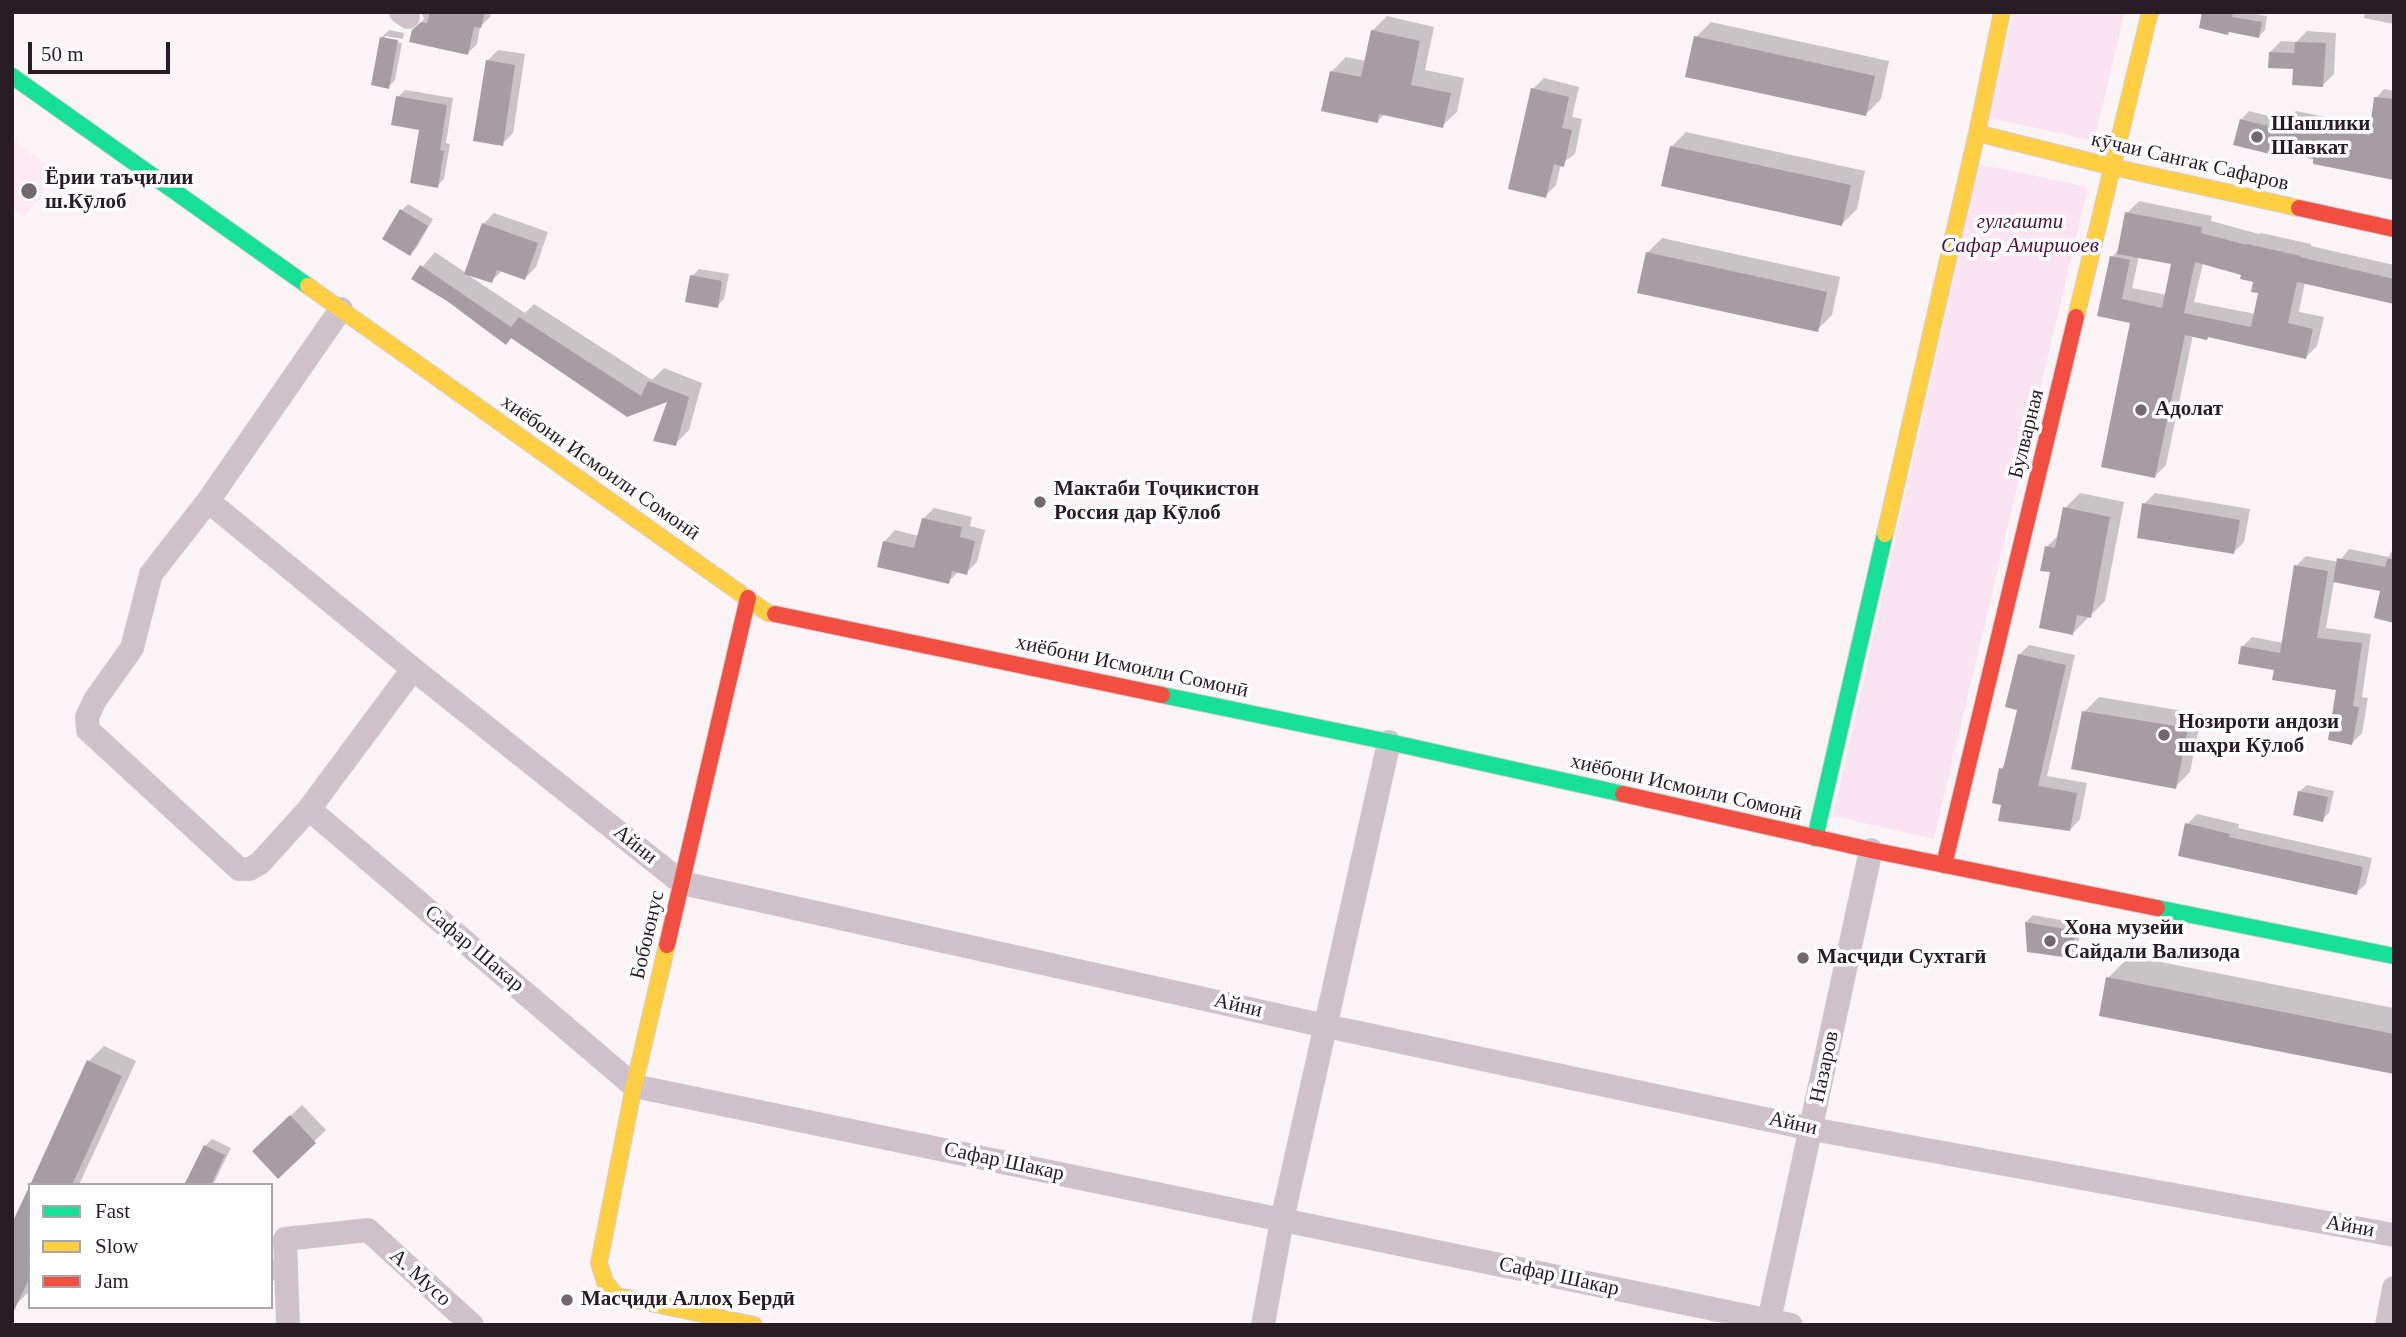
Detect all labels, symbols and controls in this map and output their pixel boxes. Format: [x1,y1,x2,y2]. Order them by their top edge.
scale bar [32,28,173,72]
text: 50 m [41,42,84,66]
place label: Шашлики Шавкат [2271,112,2370,162]
street label: кӯчаи Сангак Сафаров [2089,127,2291,197]
marker: Шашлики Шавкат [2249,129,2265,145]
place label: Ёрии таъҷилии ш.Кӯлоб [45,166,193,216]
marker: Ёрии таъҷилии ш.Кӯлоб [19,181,39,201]
park label: гулгашти Сафар Амиршоев [1941,209,2099,259]
street label: Булварная [2004,387,2050,481]
street label: хиёбони Исмоили Сомонӣ [496,390,704,546]
place label: Адолат [2155,397,2223,423]
marker: Адолат [2133,402,2149,418]
place label: Мактаби Тоҷикистон Россия дар Кӯлоб [1054,477,1259,527]
marker: Мактаби Тоҷикистон Россия дар Кӯлоб [1032,494,1048,510]
street label: хиёбони Исмоили Сомонӣ [1014,630,1250,704]
place label: Нозироти андози шаҳри Кӯлоб [2178,710,2339,760]
marker: Нозироти андози шаҳри Кӯлоб [2156,727,2172,743]
street label: хиёбони Исмоили Сомонӣ [1568,749,1804,827]
street label: Айни [608,820,662,870]
street label: Бобоюнус [626,888,670,982]
street label: Сафар Шакар [419,900,529,998]
place label: Хона музейи Сайдали Вализода [2064,916,2240,966]
marker: Хона музейи Сайдали Вализода [2042,933,2058,949]
place label: Масҷиди Сухтагӣ [1817,945,1986,971]
marker: Масҷиди Сухтагӣ [1795,950,1811,966]
street label: Айни [1211,988,1265,1024]
street label: Назаров [1805,1029,1845,1105]
street label: Айни [1766,1107,1820,1141]
street label: Сафар Шакар [942,1137,1066,1187]
legend [28,1183,273,1309]
text: Fast [95,1199,130,1223]
street label: Айни [2324,1210,2376,1244]
text: Slow [95,1234,138,1258]
street label: А. Мусо [384,1244,456,1312]
street label: Сафар Шакар [1497,1252,1621,1302]
text: Jam [95,1269,129,1293]
place label: Масҷиди Аллоҳ Бердӣ [581,1287,795,1313]
marker: Масҷиди Аллоҳ Бердӣ [559,1292,575,1308]

